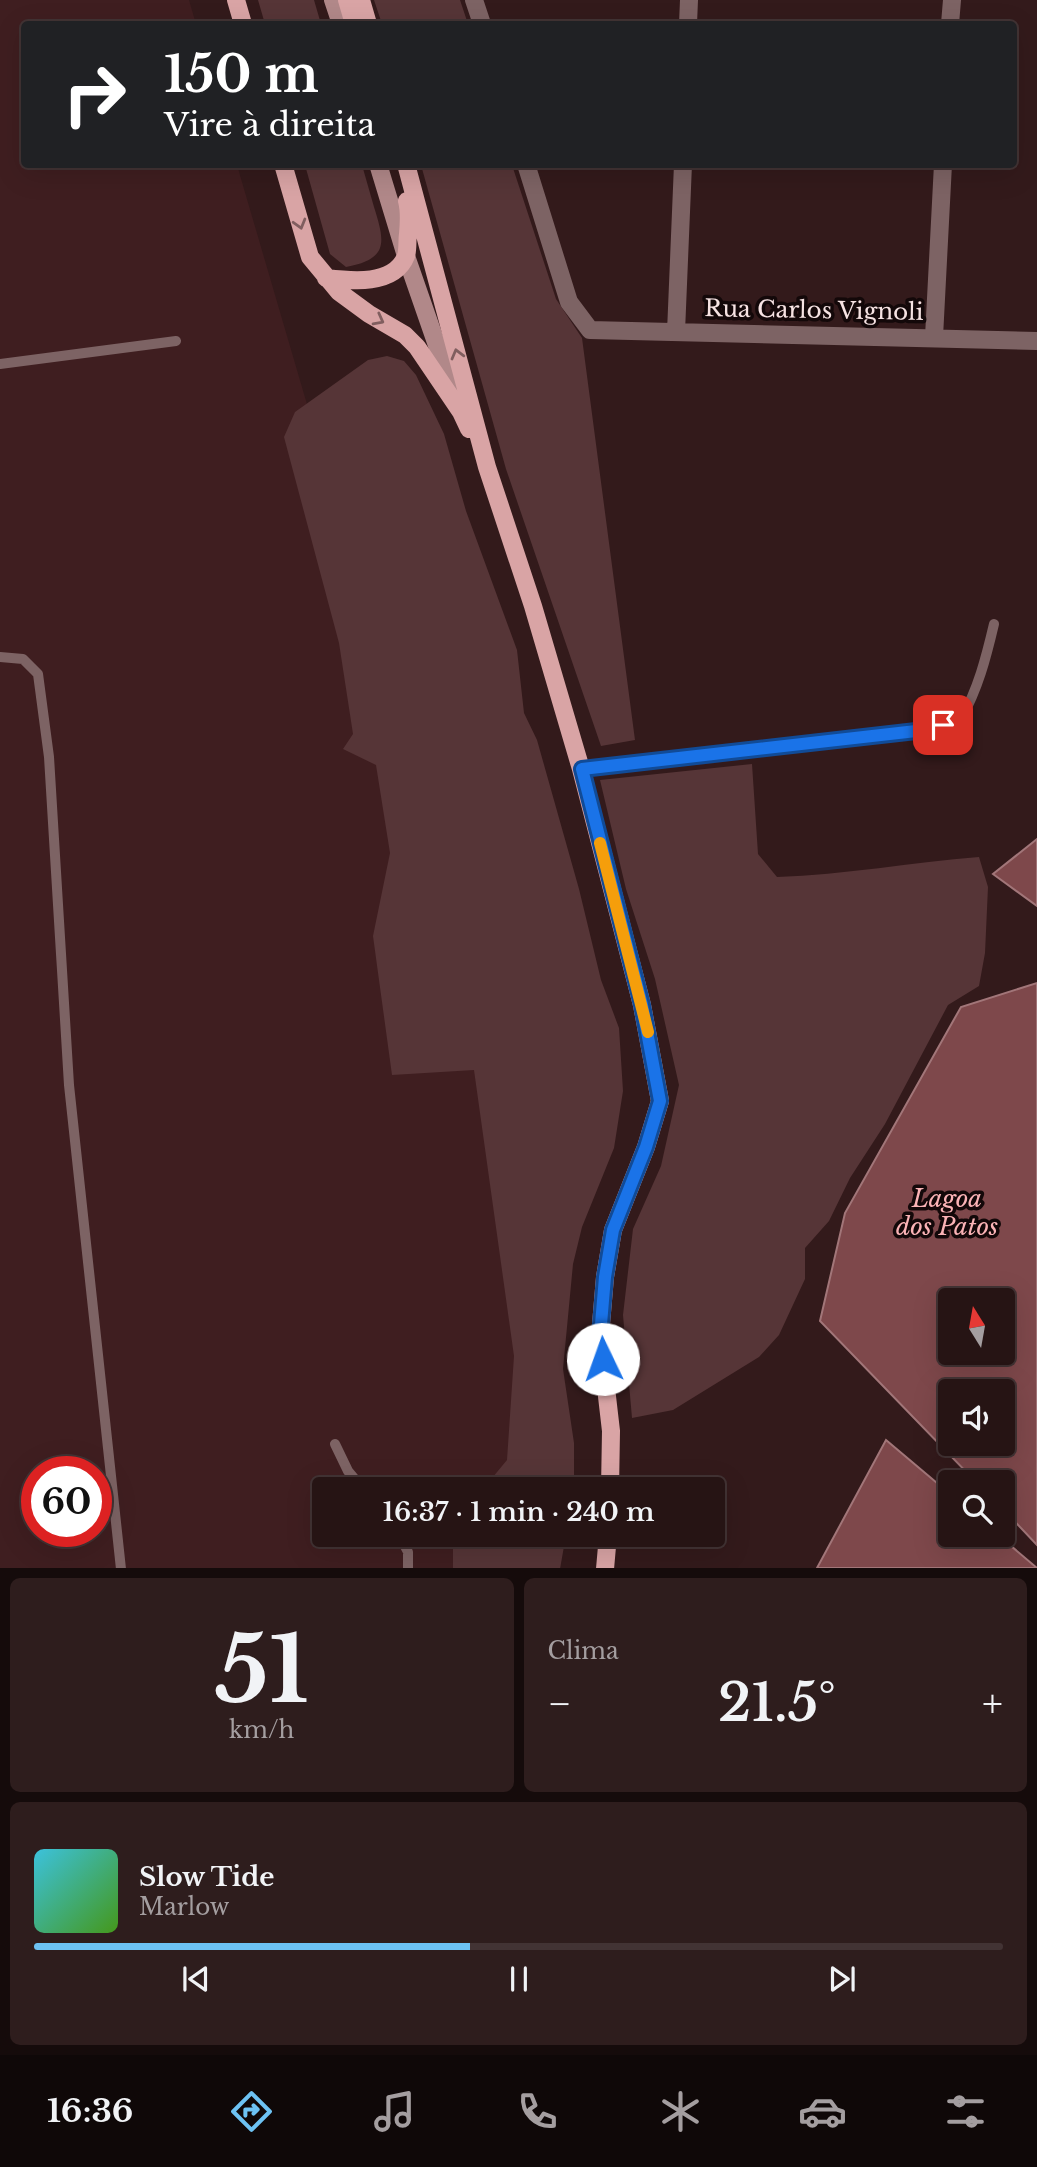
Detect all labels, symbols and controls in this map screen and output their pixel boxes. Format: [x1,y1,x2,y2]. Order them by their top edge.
text: 150 m [164,44,319,105]
icon: right [49,49,140,140]
text: Vire à direita [164,105,375,145]
one-way arrow [292,217,307,229]
street label: Rua Carlos Vignoli [704,294,924,326]
one-way arrow [372,312,385,325]
one-way arrow [451,348,465,360]
pin [913,695,973,755]
icon: arrive [924,706,962,744]
water label: Lagoa dos Patos [896,1184,998,1241]
north arrow [938,1288,1015,1365]
map controls [938,1288,1015,1547]
position arrow [566,1322,640,1396]
button: sound [938,1379,1015,1456]
speed limit sign: 60 [21,1456,112,1547]
button: search [938,1470,1015,1547]
text: 16:37 · 1 min · 240 m [383,1496,654,1528]
text: 51 [215,1614,309,1727]
text: Clima [548,1637,619,1665]
text: 21.5° [718,1671,836,1735]
text: − [548,1680,572,1727]
text: + [982,1680,1003,1727]
text: km/h [229,1716,294,1744]
text: Slow Tide [139,1861,275,1893]
text: Marlow [139,1893,229,1921]
icon: previous [177,1960,215,1998]
icon: pause [500,1960,538,1998]
icon: next [823,1960,861,1998]
icon: directions [227,2087,276,2136]
icon: music [370,2087,419,2136]
icon: phone [513,2087,562,2136]
icon: climate [656,2087,705,2136]
icon: car [798,2087,847,2136]
icon: filters [941,2087,990,2136]
text: 16:36 [47,2091,133,2131]

